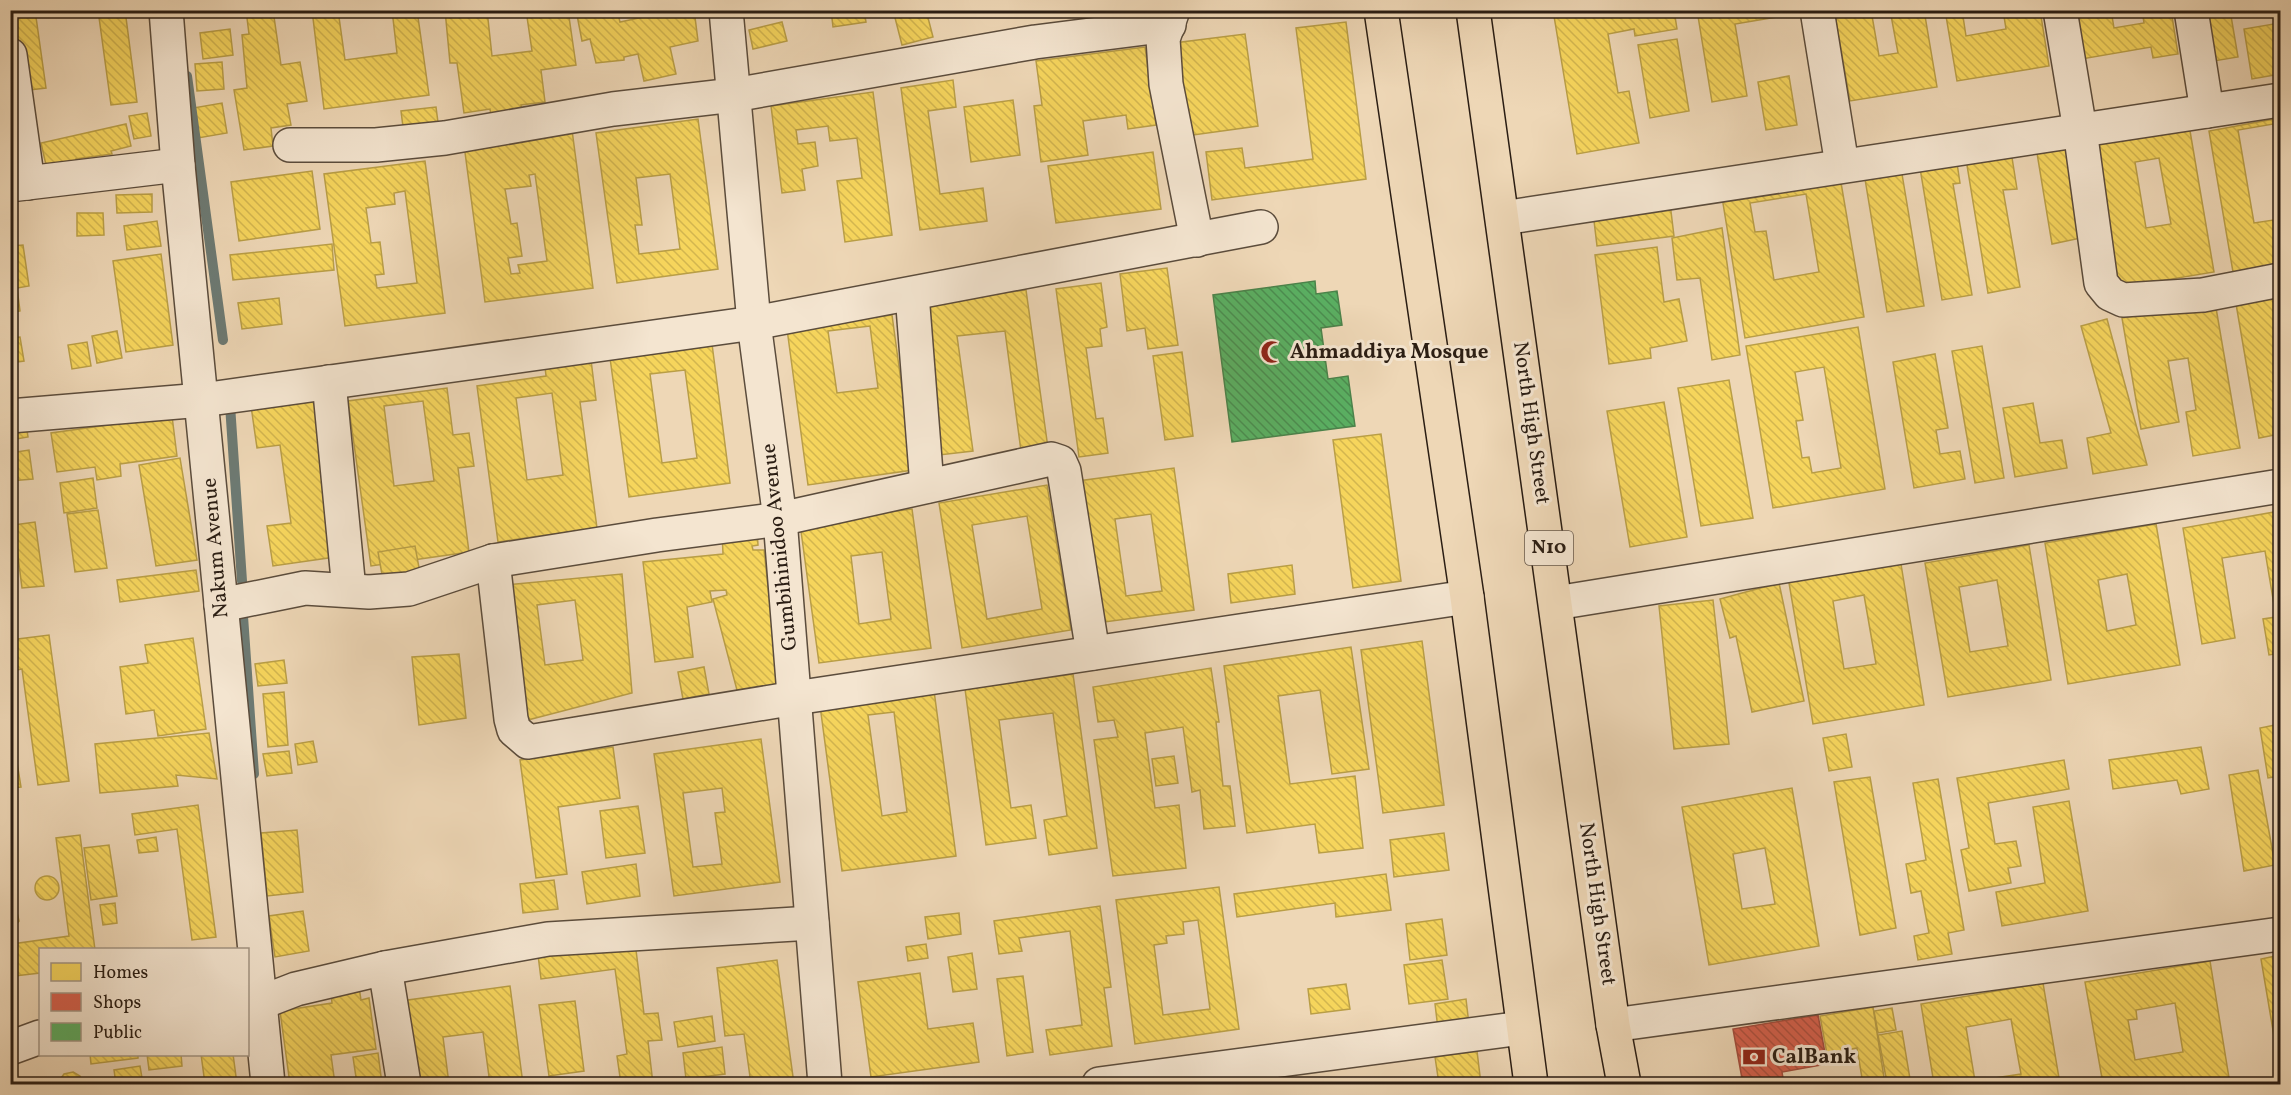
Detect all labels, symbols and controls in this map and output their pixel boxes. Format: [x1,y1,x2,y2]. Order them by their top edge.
place label: Ahmaddiya Mosque [1290,338,1488,367]
mosque icon: Ahmaddiya Mosque [1259,339,1285,365]
street label: North High Street [1505,340,1557,506]
street label: Gumbihinidoo Avenue [755,442,805,652]
street label: Nakum Avenue [195,477,237,619]
road number: N10 [1525,531,1573,565]
street label: North High Street [1571,821,1623,987]
legend [39,948,249,1056]
text: Homes [93,961,148,986]
text: Shops [93,991,141,1016]
text: Public [93,1021,142,1046]
place label: CalBank [1772,1043,1856,1072]
bank icon: CalBank [1741,1044,1767,1070]

